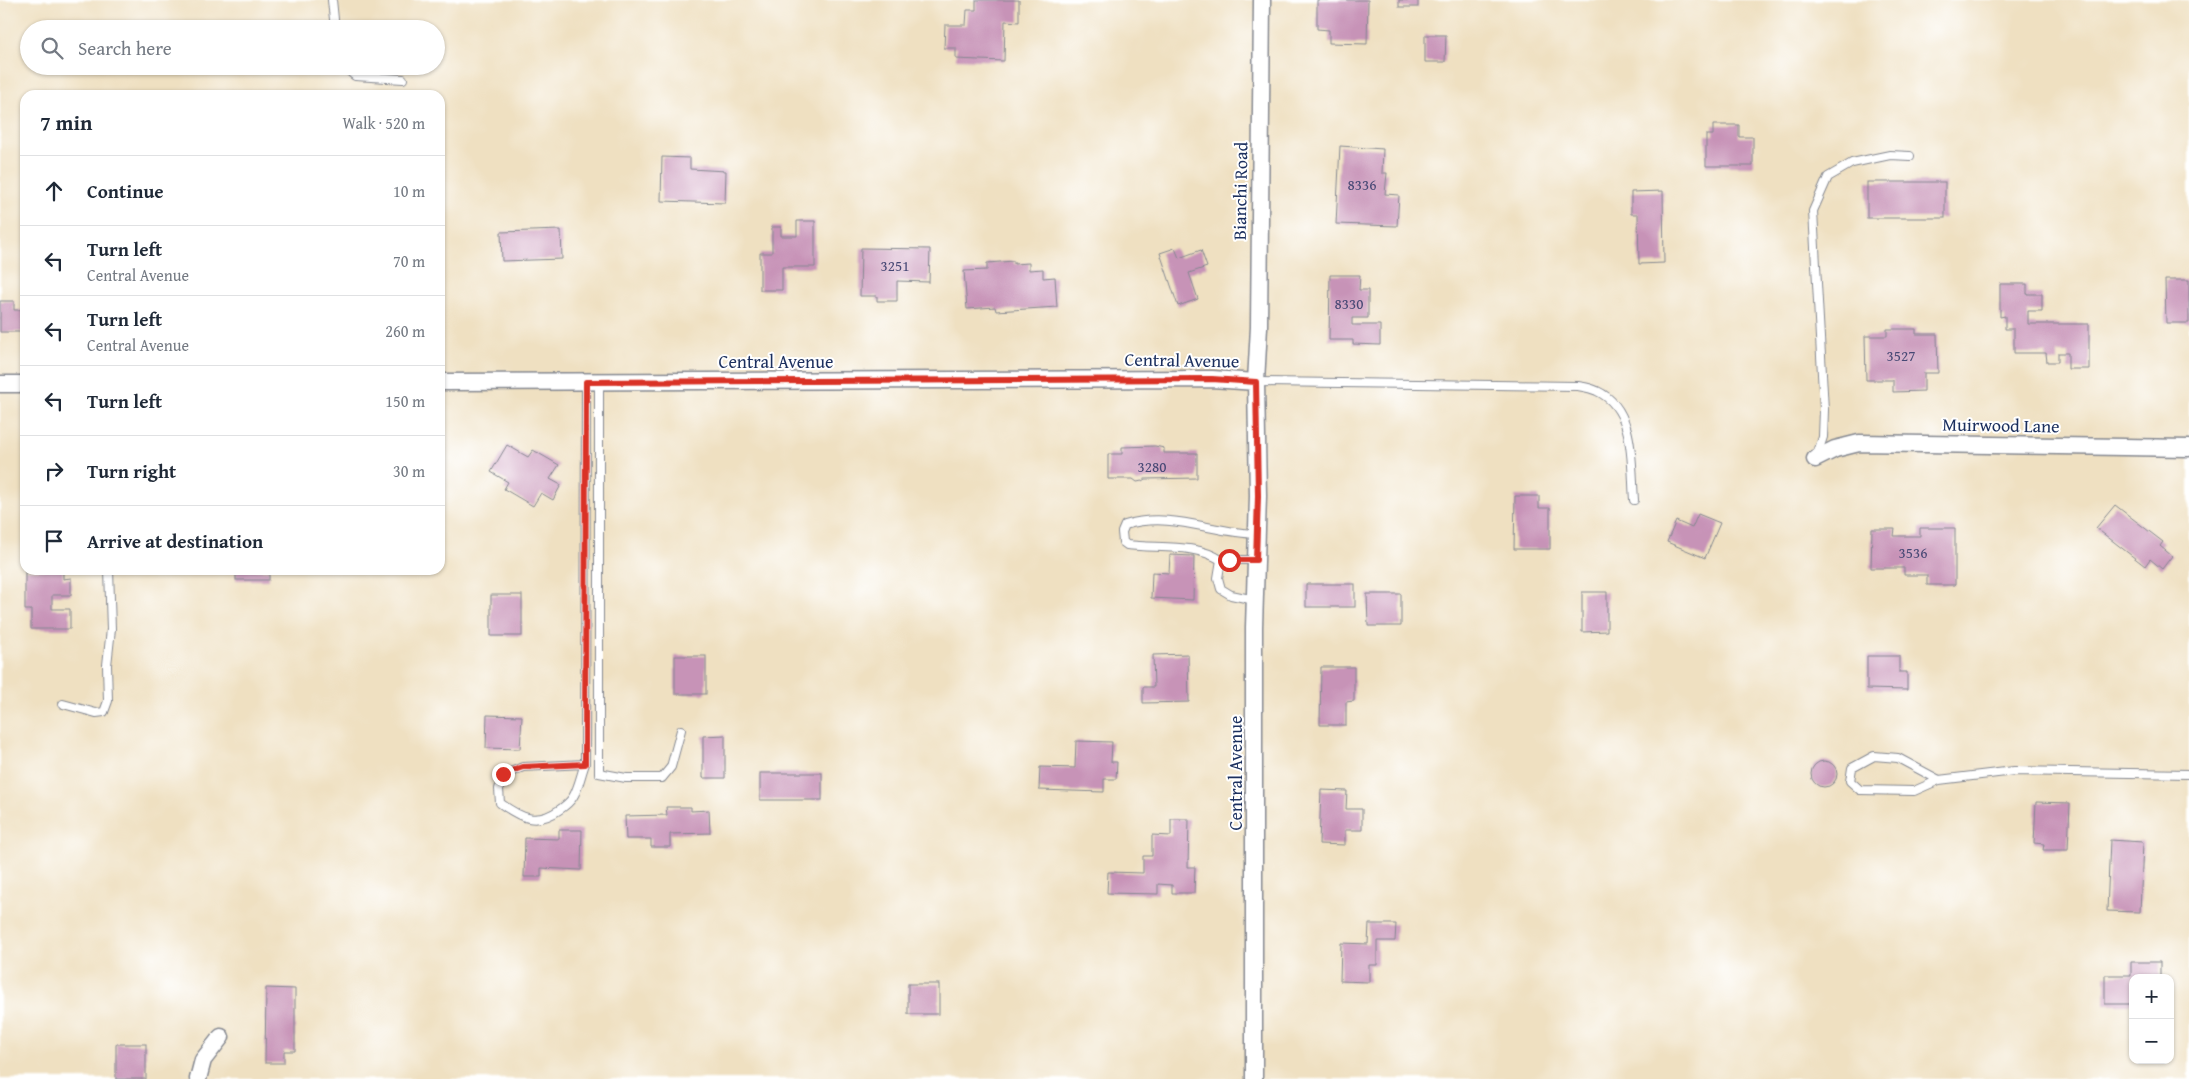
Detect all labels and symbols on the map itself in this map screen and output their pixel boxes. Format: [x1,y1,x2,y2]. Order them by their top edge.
street label: Bianchi Road [1226,141,1254,240]
house number: 8336 [1348,174,1376,195]
house number: 3251 [881,255,909,276]
house number: 8330 [1335,293,1363,314]
house number: 3527 [1887,345,1915,366]
street label: Central Avenue [1124,346,1240,374]
street label: Central Avenue [719,348,833,375]
street label: Muirwood Lane [1942,410,2060,440]
house number: 3280 [1138,456,1166,477]
house number: 3536 [1899,542,1927,563]
route start [1218,549,1241,572]
street label: Central Avenue [1222,716,1249,830]
route end [492,763,515,786]

